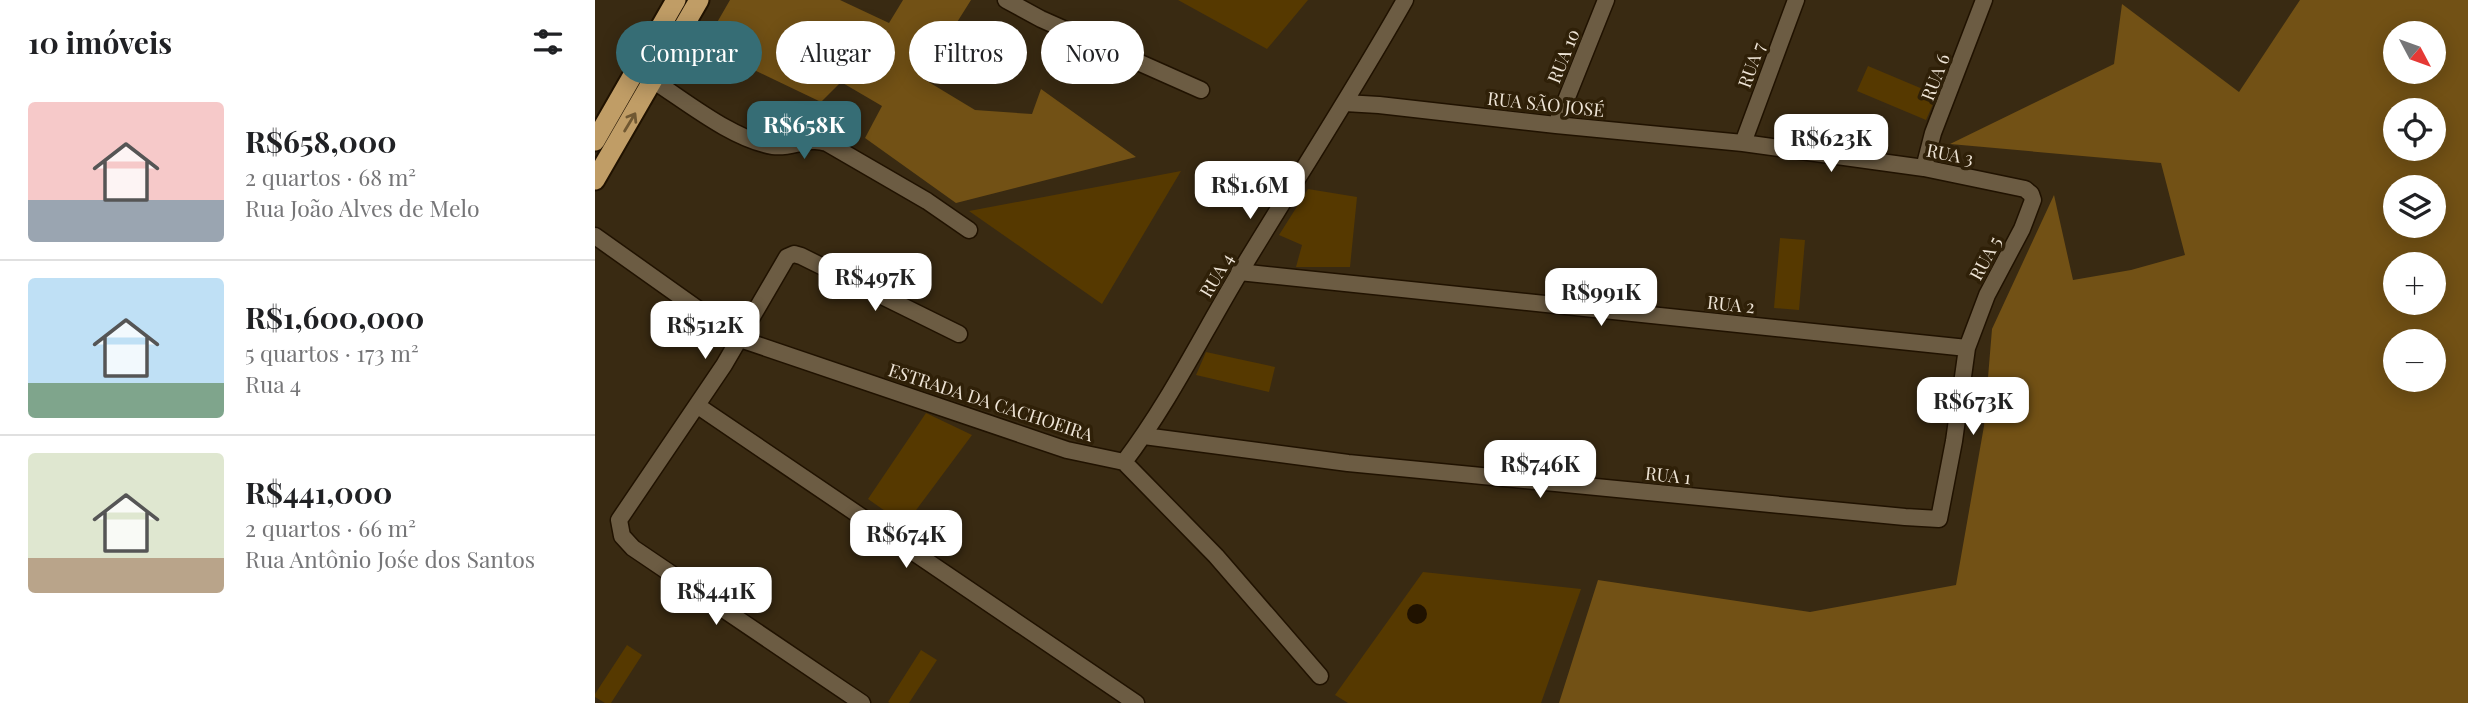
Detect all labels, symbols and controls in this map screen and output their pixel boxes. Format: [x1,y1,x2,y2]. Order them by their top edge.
chip: Comprar [616,21,762,84]
chip: Alugar [776,21,895,84]
chip: Filtros [909,21,1027,84]
chip: Novo [1041,21,1144,84]
north arrow [2383,21,2447,84]
map controls [2383,21,2446,392]
text: 10 imóveis [28,22,172,62]
icon: filters [529,23,567,61]
street label: RUA 10 [1541,25,1585,87]
street label: RUA 7 [1732,38,1770,91]
street label: RUA 6 [1915,50,1955,104]
street label: RUA SÃO JOSÉ [1486,86,1606,122]
button: locate [2383,98,2446,161]
pin: R$658K [747,102,861,161]
text: R$658K [763,108,845,139]
one-way arrow [623,112,637,132]
pin: R$623K [1774,114,1888,174]
text: R$658,000 [245,121,397,161]
text: R$623K [1790,121,1872,152]
icon: home [84,130,168,214]
street label: RUA 3 [1925,138,1975,170]
text: 2 quartos · 68 m² [245,161,416,192]
pin: R$1.6M [1193,162,1307,221]
text: R$1.6M [1211,168,1289,199]
button: layers [2383,175,2446,238]
text: Rua João Alves de Melo [245,192,480,223]
street label: RUA 5 [1963,232,2007,284]
street label: RUA 4 [1193,248,1239,302]
button: + [2383,252,2446,315]
pin: R$497K [818,254,932,313]
text: R$497K [835,260,915,291]
pin: R$991K [1544,268,1658,328]
text: R$991K [1561,275,1641,306]
street label: RUA 2 [1706,290,1756,318]
text: R$1,600,000 [245,297,424,337]
pin: R$512K [648,302,762,361]
icon: home [84,306,168,390]
text: R$512K [667,308,743,339]
button: − [2383,329,2446,392]
text: 5 quartos · 173 m² [245,337,419,368]
street label: ESTRADA DA CACHOEIRA [885,358,1097,447]
text: Rua 4 [245,368,301,399]
pin: R$673K [1916,378,2030,437]
text: R$673K [1933,384,2013,415]
pin: R$746K [1483,440,1597,500]
text: R$746K [1500,447,1580,478]
street label: RUA 1 [1644,461,1692,489]
text: R$441,000 [245,472,392,512]
icon: home [84,481,168,565]
pin: R$674K [849,510,963,570]
text: 2 quartos · 66 m² [245,512,416,543]
text: R$674K [866,517,946,548]
text: Rua Antônio Jośe dos Santos [245,543,535,574]
pin: R$441K [659,568,773,627]
text: R$441K [677,574,755,605]

